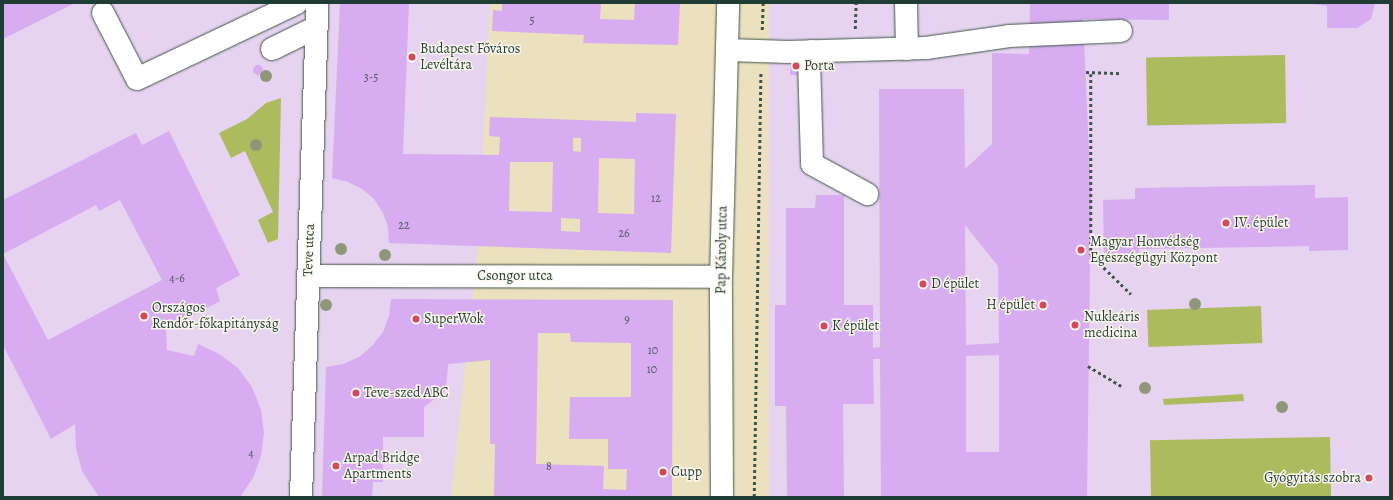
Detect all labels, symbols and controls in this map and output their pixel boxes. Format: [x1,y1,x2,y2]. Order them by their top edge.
house number: 5 [529,14,535,28]
place label: Budapest Főváros Levéltára [420,41,520,74]
marker: Budapest Főváros Levéltára [407,52,417,62]
place label: Porta [804,58,835,74]
marker: Porta [791,61,801,71]
house number: 3-5 [364,71,378,85]
house number: 12 [651,192,661,206]
street label: Pap Károly utca [713,206,731,294]
place label: IV. épület [1234,215,1289,231]
marker: IV. épület [1221,218,1231,228]
house number: 22 [398,219,410,233]
street label: Teve utca [300,223,318,277]
house number: 26 [618,227,630,241]
place label: Magyar Honvédség Egészségügyi Központ [1090,234,1218,266]
marker: Magyar Honvédség Egészségügyi Központ [1075,244,1087,256]
street label: Csongor utca [477,268,553,284]
house number: 4-6 [169,272,185,286]
place label: D épület [931,276,979,292]
marker: D épület [918,279,928,289]
place label: H épület [986,297,1035,313]
place label: Országos Rendőr-főkapitányság [152,300,279,332]
marker: H épület [1038,300,1048,310]
place label: Nukleáris medicina [1084,309,1140,342]
marker: Országos Rendőr-főkapitányság [139,311,149,321]
place label: SuperWok [424,311,484,327]
house number: 9 [624,313,630,327]
marker: SuperWok [411,314,421,324]
place label: K épület [832,318,879,334]
marker: Nukleáris medicina [1069,319,1081,331]
marker: K épület [819,321,829,331]
house number: 10 [648,344,658,358]
house number: 10 [647,363,657,377]
place label: Teve-szed ABC [364,385,449,401]
marker: Teve-szed ABC [351,388,361,398]
house number: 4 [248,447,254,461]
place label: Arpad Bridge Apartments [344,450,420,482]
house number: 8 [546,460,552,474]
marker: Arpad Bridge Apartments [331,461,341,471]
place label: Cupp [671,464,702,480]
marker: Cupp [658,467,668,477]
place label: Gyógyítás szobra [1264,470,1361,486]
marker: Gyógyítás szobra [1364,473,1374,483]

